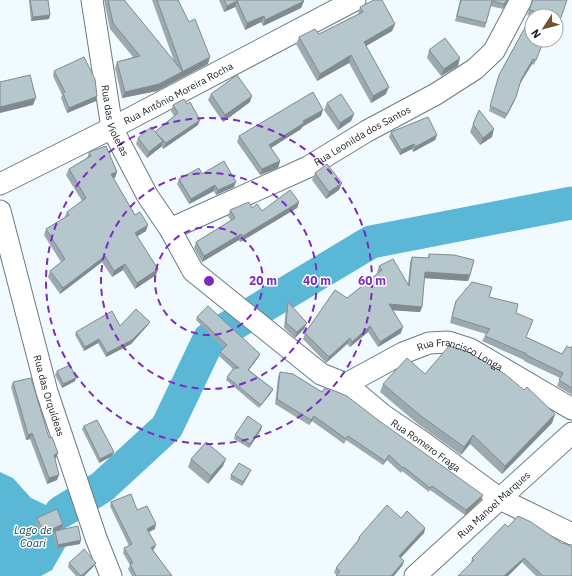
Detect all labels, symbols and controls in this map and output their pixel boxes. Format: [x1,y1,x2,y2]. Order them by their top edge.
north arrow [524,8,564,48]
text: N [528,27,544,41]
street label: Rua Antônio Moreira Rocha [121,59,236,127]
street label: Rua das Violetas [99,84,132,158]
street label: Rua Leonilda dos Santos [311,102,413,168]
text: 20 m [249,273,277,288]
text: 40 m [303,273,331,288]
text: 60 m [358,273,386,288]
centre of rings [202,274,216,288]
street label: Rua Francisco Longa [415,335,506,374]
street label: Rua das Orquídeas [31,353,68,438]
street label: Rua Romero Fraga [389,416,464,475]
street label: Rua Manoel Marques [454,468,533,541]
water label: Lago de Coari [14,523,52,550]

